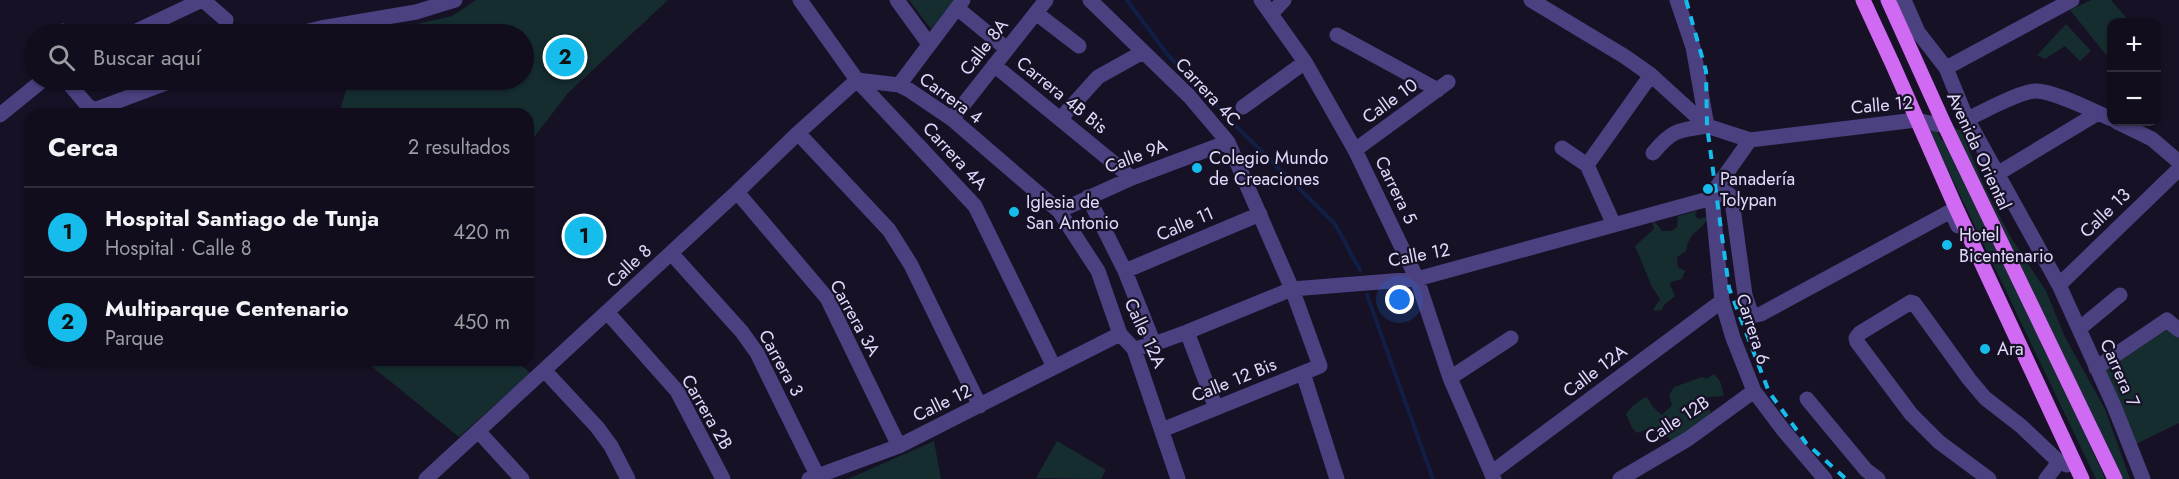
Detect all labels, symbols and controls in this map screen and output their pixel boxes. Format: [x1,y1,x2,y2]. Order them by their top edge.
street label: Calle 8A [954,13,1014,81]
map controls [2107,18,2161,126]
button: + [2107,18,2161,72]
search box [24,24,534,90]
pin: 2 [546,34,584,80]
icon: search [45,41,78,74]
text: Buscar aquí [93,41,201,73]
street label: Carrera 4B Bis [1011,50,1113,140]
street label: Carrera 4C [1169,52,1247,132]
street label: Carrera 4 [914,66,988,130]
street label: Calle 10 [1357,72,1423,130]
button: − [2107,72,2161,126]
street label: Avenida Oriental [1940,88,2018,214]
street label: Calle 12 [1850,89,1914,121]
street label: Carrera 4A [917,116,994,196]
text: Cerca [48,128,118,166]
street label: Calle 9A [1101,132,1171,180]
text: 2 resultados [408,133,510,162]
place label: Colegio Mundo de Creaciones [1209,145,1328,192]
street label: Carrera 5 [1368,152,1424,228]
marker: Colegio Mundo de Creaciones [1190,161,1204,175]
place label: Panadería Tolypan [1720,166,1795,213]
marker: Panadería Tolypan [1701,182,1715,196]
street label: Calle 13 [2074,182,2136,244]
place label: Iglesia de San Antonio [1026,189,1119,236]
street label: Calle 11 [1152,200,1218,248]
text: Hospital Santiago de Tunja [105,202,379,234]
marker: Iglesia de San Antonio [1007,205,1021,219]
pin: 1 [564,214,604,258]
text: 1 [62,218,73,247]
text: 420 m [453,218,510,247]
place label: Hotel Bicentenario [1959,222,2054,269]
text: Hospital · Calle 8 [105,234,252,263]
street label: Calle 12 [1386,236,1452,274]
street label: Calle 8 [600,238,658,294]
marker: Hotel Bicentenario [1940,238,1954,252]
street label: Carrera 3A [823,275,887,361]
your location [1385,285,1414,314]
street label: Carrera 6 [1729,290,1777,368]
text: Multiparque Centenario [105,292,349,324]
street label: Calle 12A [1118,294,1173,372]
text: 2 [61,308,74,337]
text: 450 m [453,308,510,337]
text: Parque [105,324,164,353]
street label: Carrera 3 [752,325,810,401]
street label: Carrera 7 [2093,335,2147,412]
place label: Ara [1997,336,2024,362]
street label: Calle 12A [1558,338,1633,404]
marker: Ara [1978,342,1992,356]
street label: Calle 12 Bis [1188,351,1280,409]
street label: Carrera 2B [675,370,739,454]
street label: Calle 12 [908,378,976,428]
street label: Calle 12B [1640,389,1714,451]

